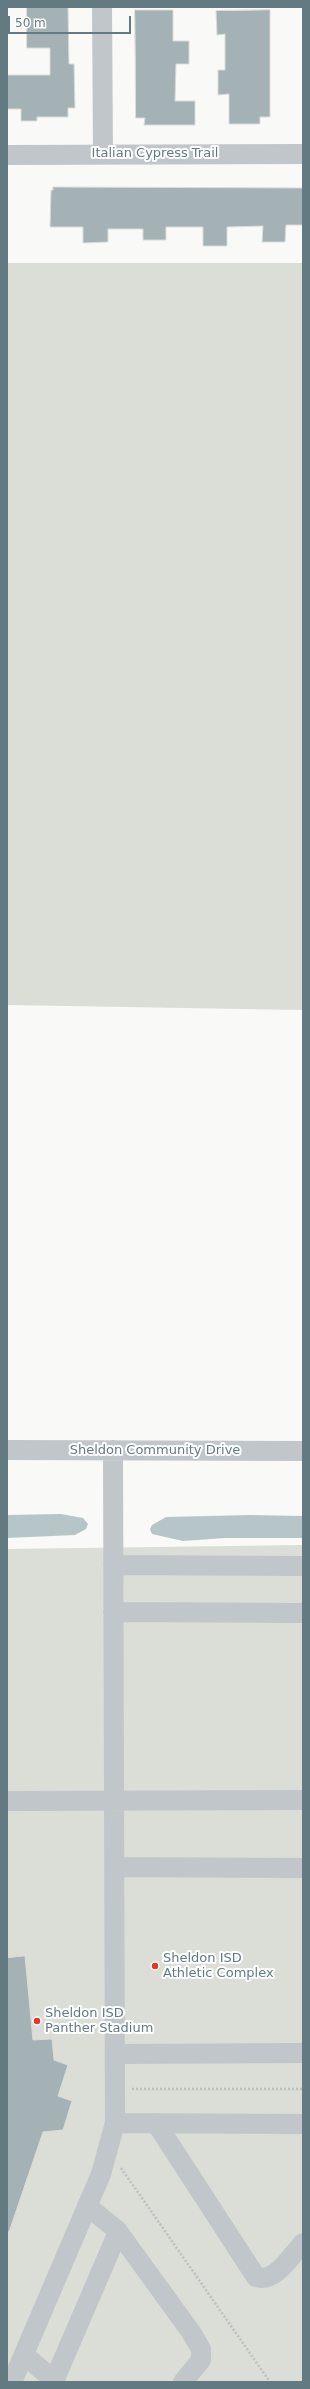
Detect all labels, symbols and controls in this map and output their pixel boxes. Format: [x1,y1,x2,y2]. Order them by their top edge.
scale bar [10,8,133,34]
text: 50 m [15,16,46,30]
street label: Italian Cypress Trail [92,146,218,162]
street label: Sheldon Community Drive [70,1443,240,1459]
place label: Sheldon ISD Athletic Complex [163,1951,274,1982]
marker: Sheldon ISD Athletic Complex [150,1961,160,1971]
place label: Sheldon ISD Panther Stadium [45,2006,153,2037]
marker: Sheldon ISD Panther Stadium [32,2016,42,2026]

